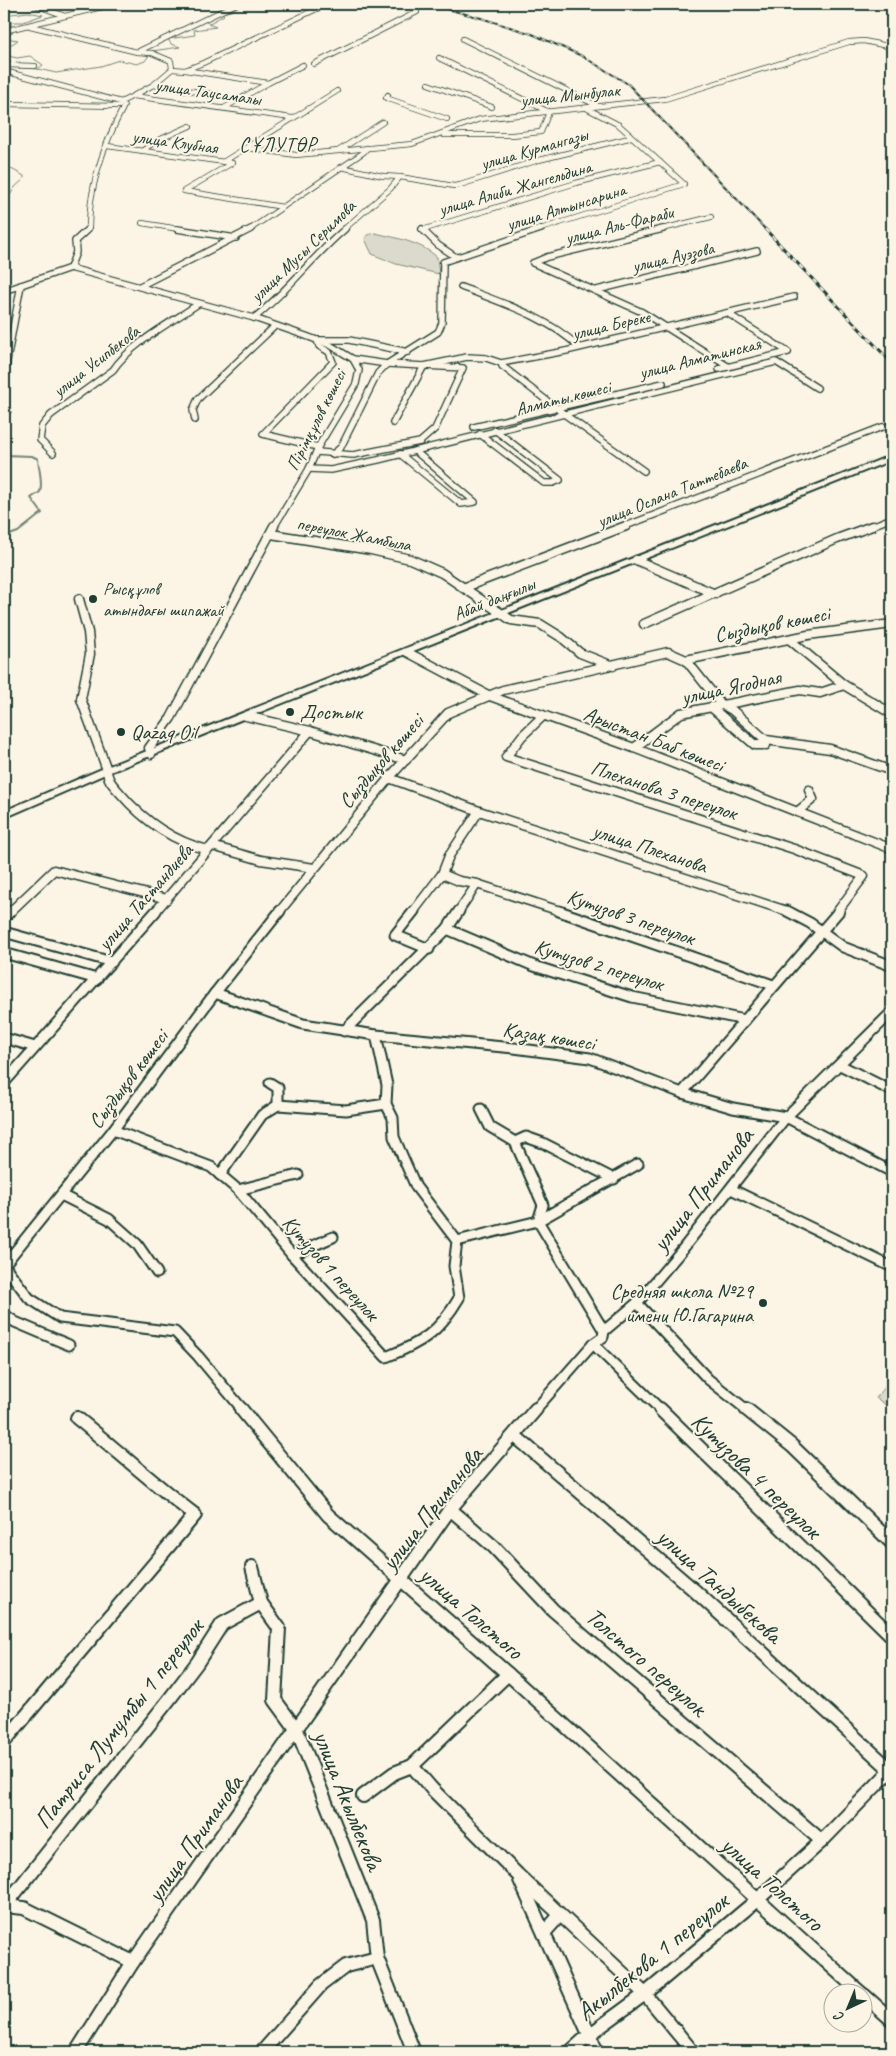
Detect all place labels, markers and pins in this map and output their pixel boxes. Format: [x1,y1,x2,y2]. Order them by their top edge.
place label: Рысқұлов атындағы шипажай [103,578,225,621]
marker: Рысқұлов атындағы шипажай [87,593,99,605]
place label: Достык [300,699,364,725]
marker: Достык [284,706,296,718]
place label: Qazaq Oil [131,719,200,745]
marker: Qazaq Oil [115,726,127,738]
place label: Средняя школа №29 имени Ю.Гагарина [610,1278,755,1328]
marker: Средняя школа №29 имени Ю.Гагарина [757,1297,769,1309]

